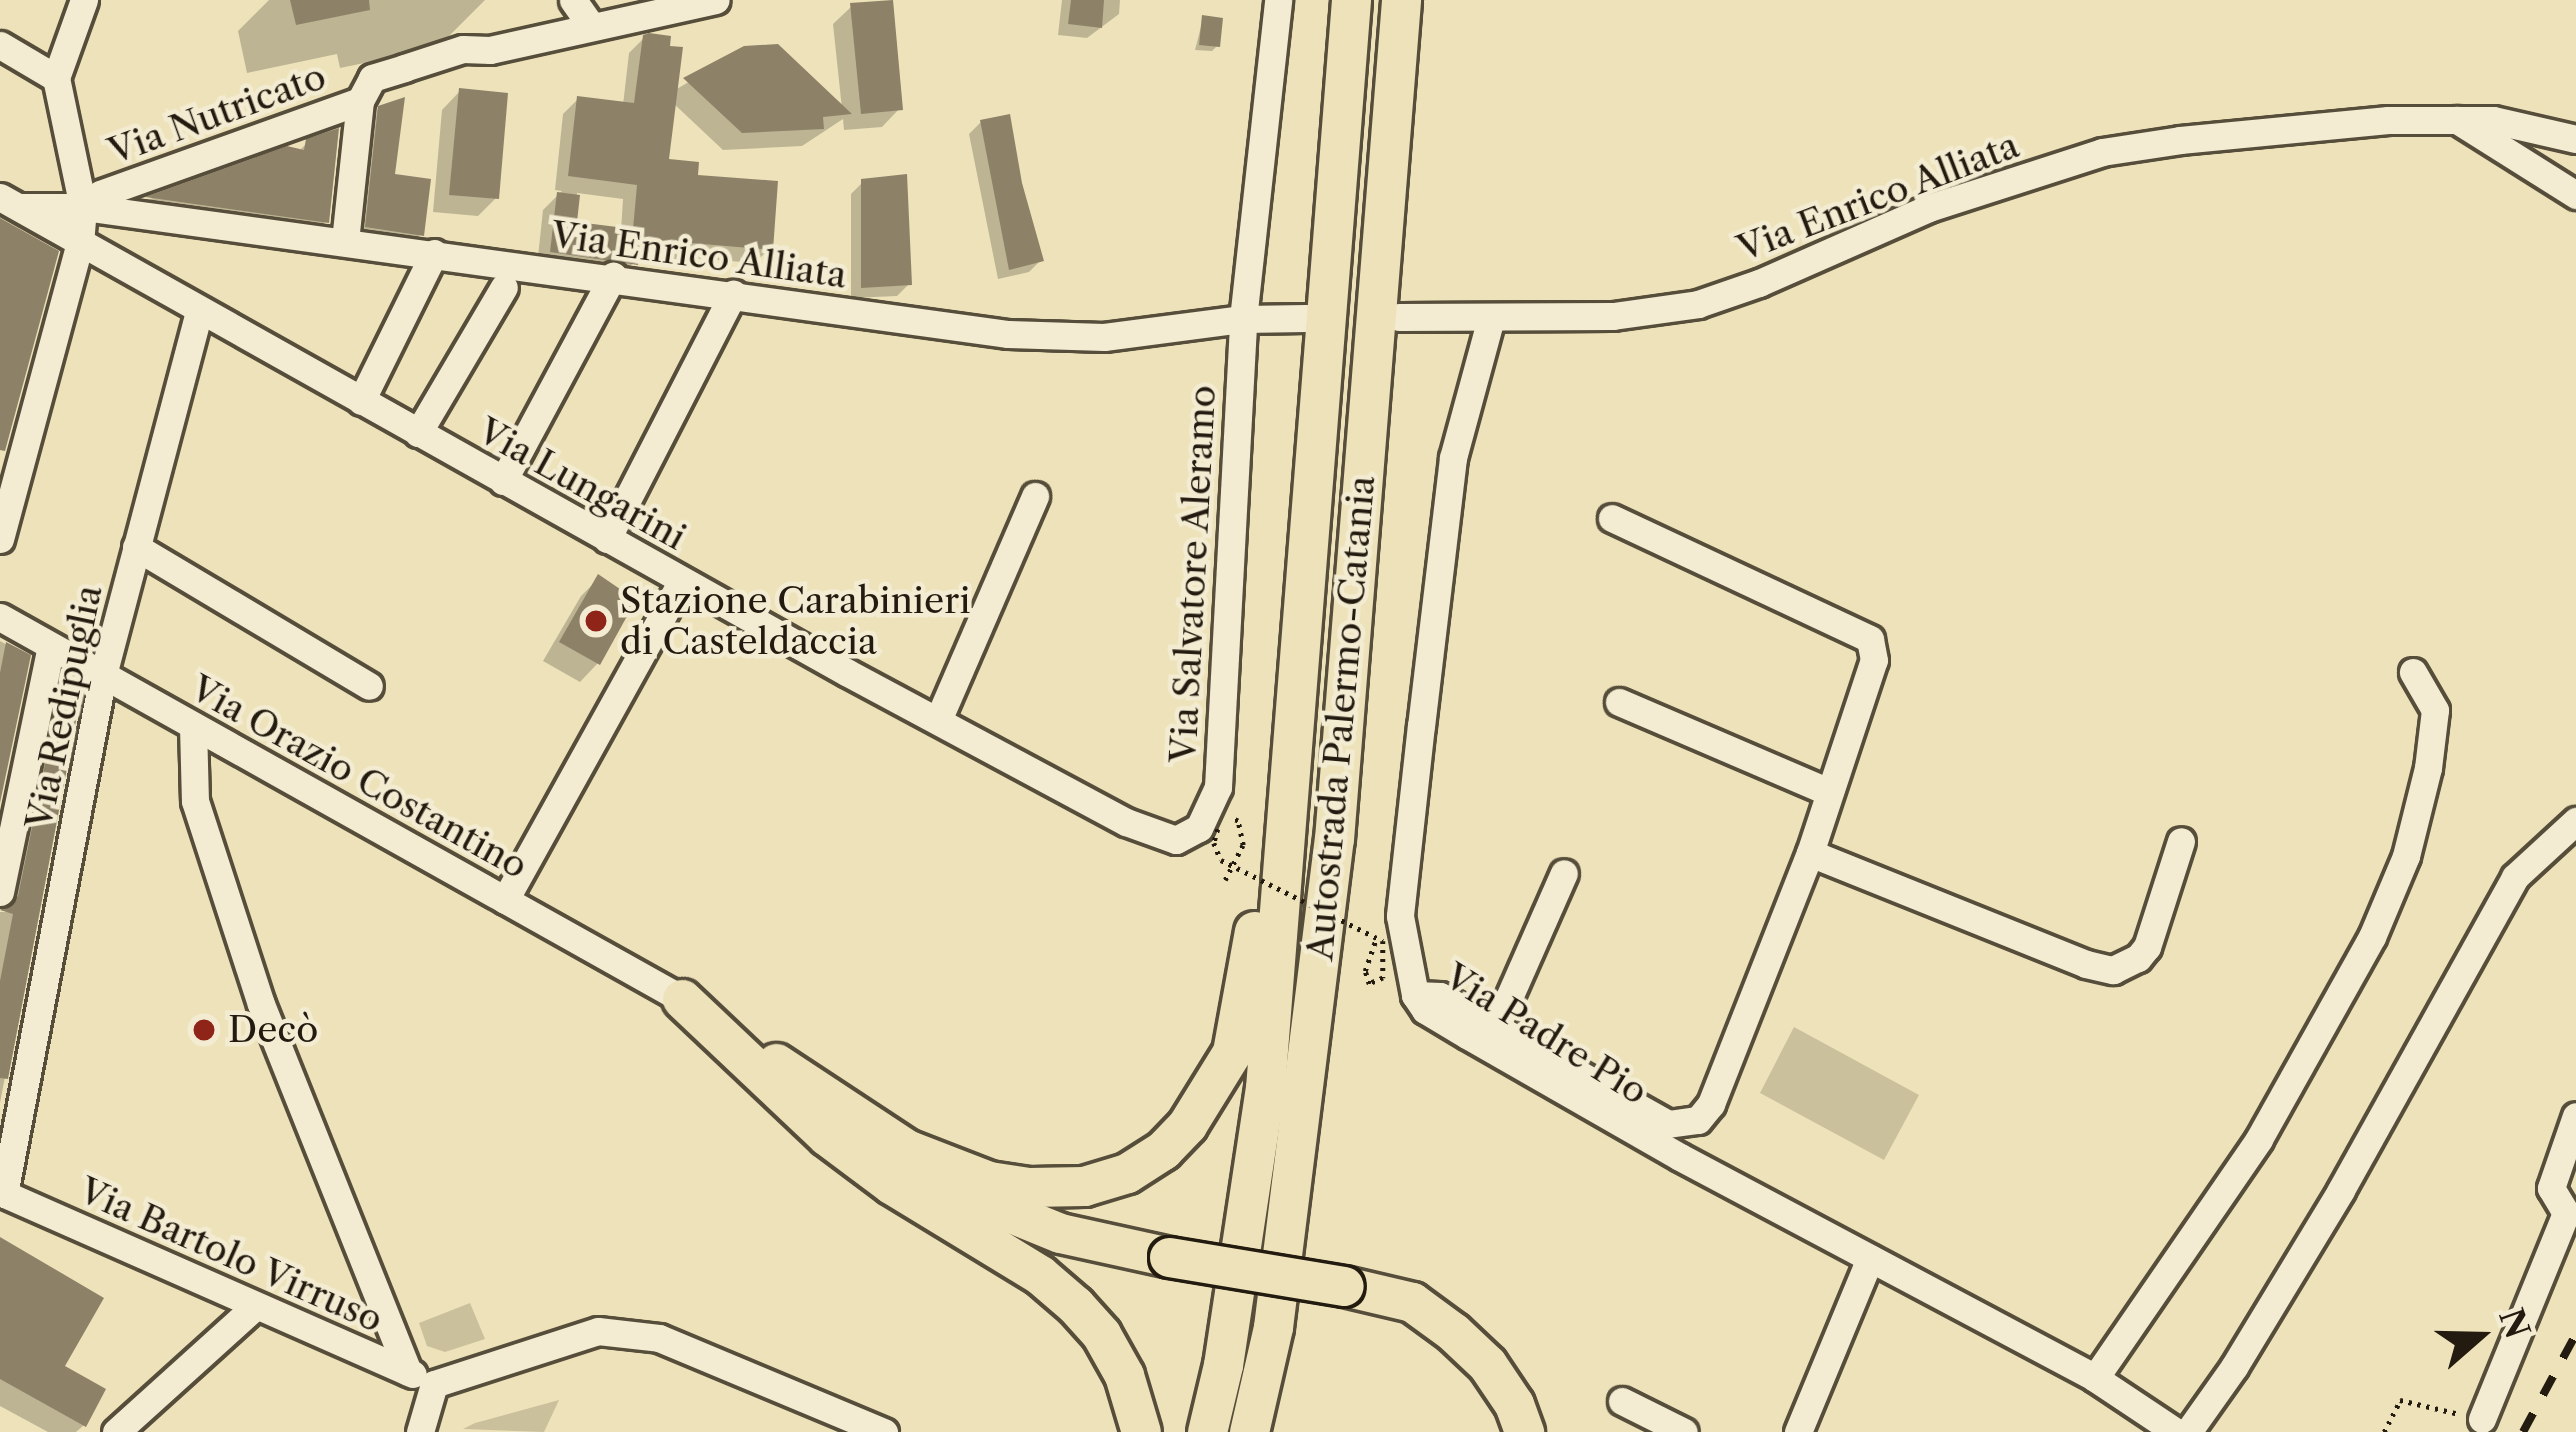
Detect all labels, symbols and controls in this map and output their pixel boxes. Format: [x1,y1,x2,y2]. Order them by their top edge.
street label: Via Nutricato [102,55,332,173]
street label: Via Enrico Alliata [1731,123,2025,271]
street label: Via Enrico Alliata [548,213,850,297]
street label: Via Salvatore Aleramo [1161,383,1225,765]
street label: Via Lungarini [470,409,694,559]
street label: Autostrada Palermo-Catania [1298,474,1384,962]
place label: Stazione Carabinieri di Casteldaccia [620,578,970,663]
street label: Via Redipuglia [17,581,111,833]
marker: Stazione Carabinieri di Casteldaccia [583,608,609,634]
street label: Via Orazio Costantino [183,666,535,888]
street label: Via Padre Pio [1437,954,1655,1114]
place label: Decò [228,1008,318,1052]
marker: Decò [191,1017,217,1043]
street label: Via Bartolo Virruso [72,1168,390,1342]
north arrow [2420,1276,2540,1396]
text: N [2490,1303,2538,1344]

